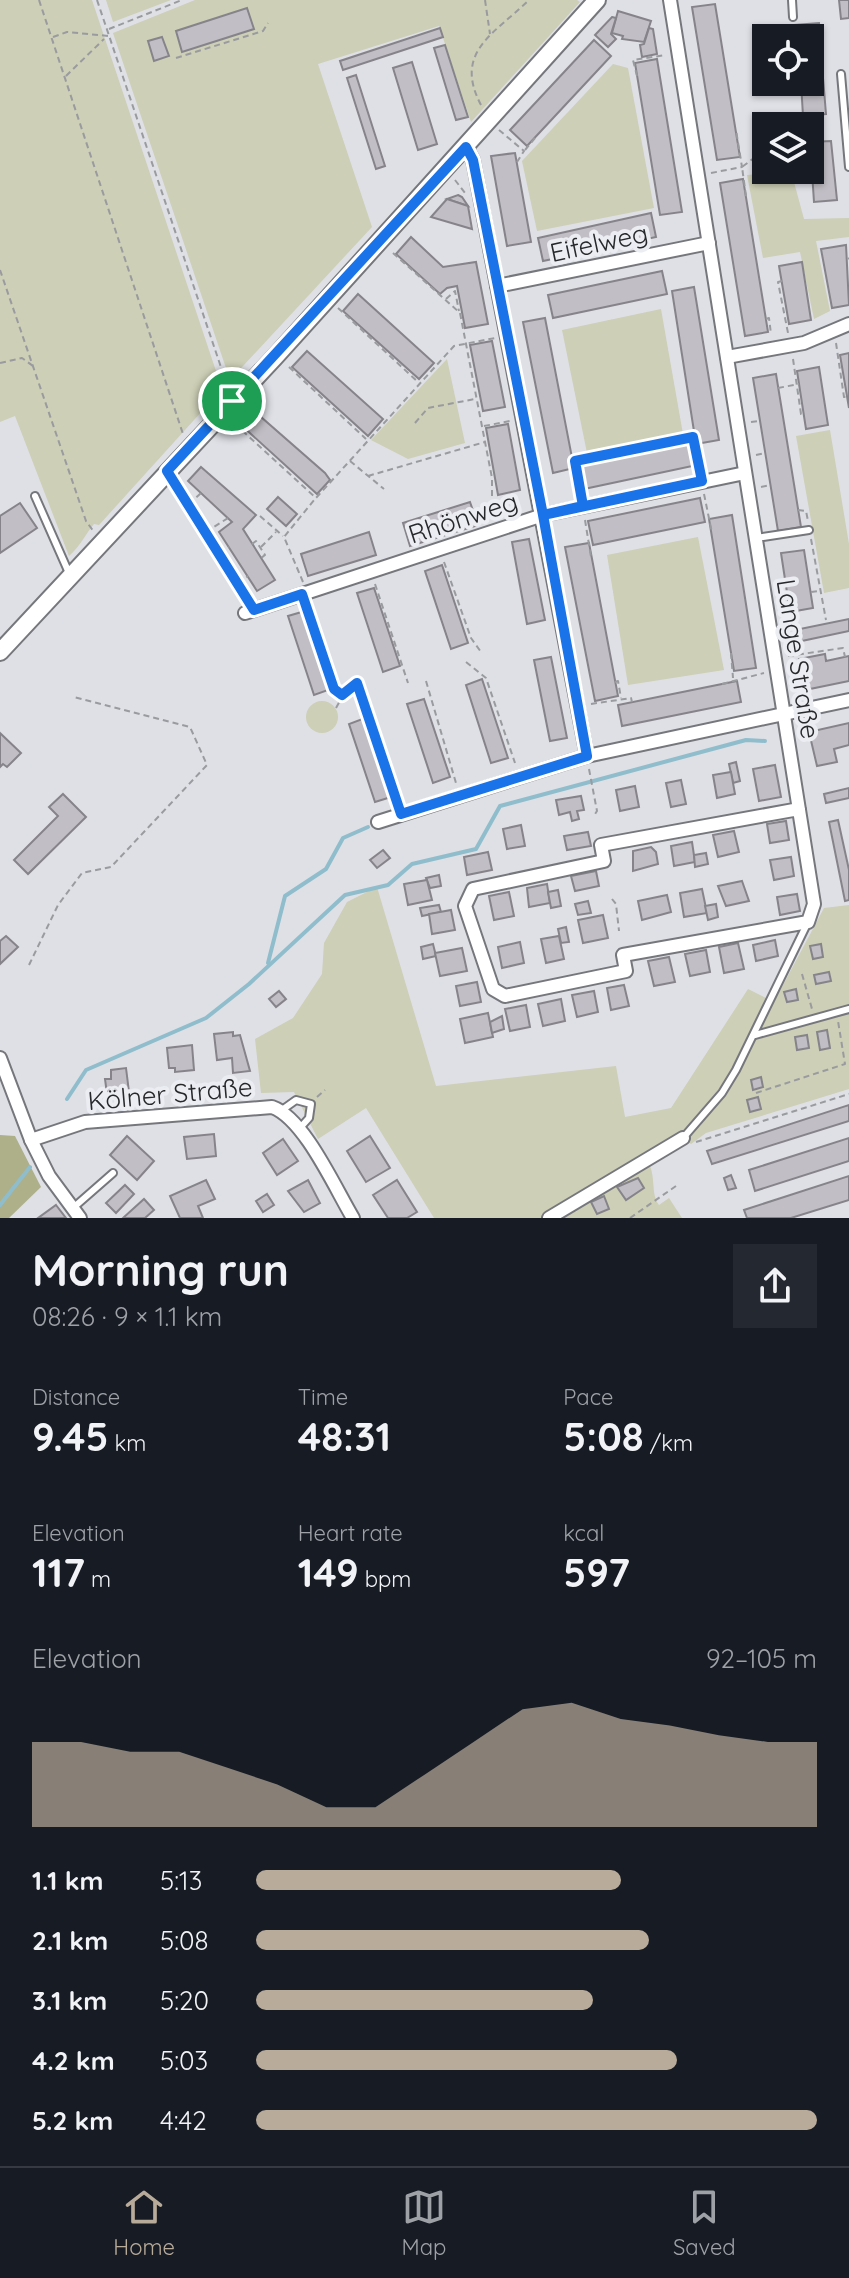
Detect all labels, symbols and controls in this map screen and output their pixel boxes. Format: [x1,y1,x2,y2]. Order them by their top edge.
map controls [752,24,824,184]
button: locate [752,24,824,96]
button: layers [752,112,824,184]
street label: Eifelweg [547,216,651,269]
pin [198,367,266,435]
icon: arrive [210,379,254,423]
street label: Rhönweg [404,484,522,551]
street label: Lange Straße [770,577,827,741]
street label: Kölner Straße [86,1070,254,1117]
text: Morning run [32,1242,289,1297]
button: share [733,1244,817,1328]
text: 08:26 · 9 × 1.1 km [32,1300,222,1333]
text: Distance [32,1383,120,1411]
text: Time [298,1383,348,1411]
text: Pace [563,1383,614,1411]
text: 9.45 [32,1411,108,1461]
text: 48:31 [298,1411,391,1461]
text: 5:08 [563,1411,644,1461]
text: km [108,1429,146,1457]
text: /km [644,1429,693,1457]
text: Elevation [32,1519,125,1547]
text: Heart rate [298,1519,403,1547]
text: kcal [563,1519,604,1547]
text: 117 [32,1547,85,1597]
text: 149 [298,1547,359,1597]
text: 597 [563,1547,630,1597]
text: m [85,1565,111,1593]
text: bpm [359,1565,411,1593]
text: Elevation [32,1642,142,1675]
text: 92–105 m [706,1642,817,1675]
text: 1.1 km [32,1864,103,1897]
text: 5:13 [160,1864,202,1897]
text: 2.1 km [32,1924,108,1957]
text: 5:08 [160,1924,209,1957]
text: 3.1 km [32,1984,107,2017]
text: 5:20 [160,1984,209,2017]
text: 4.2 km [32,2044,115,2077]
text: 5:03 [160,2044,208,2077]
text: 5.2 km [32,2104,113,2137]
text: 4:42 [160,2104,207,2137]
tab: Home [113,2185,175,2261]
tab: Map [402,2185,446,2261]
tab: Saved [673,2185,736,2261]

